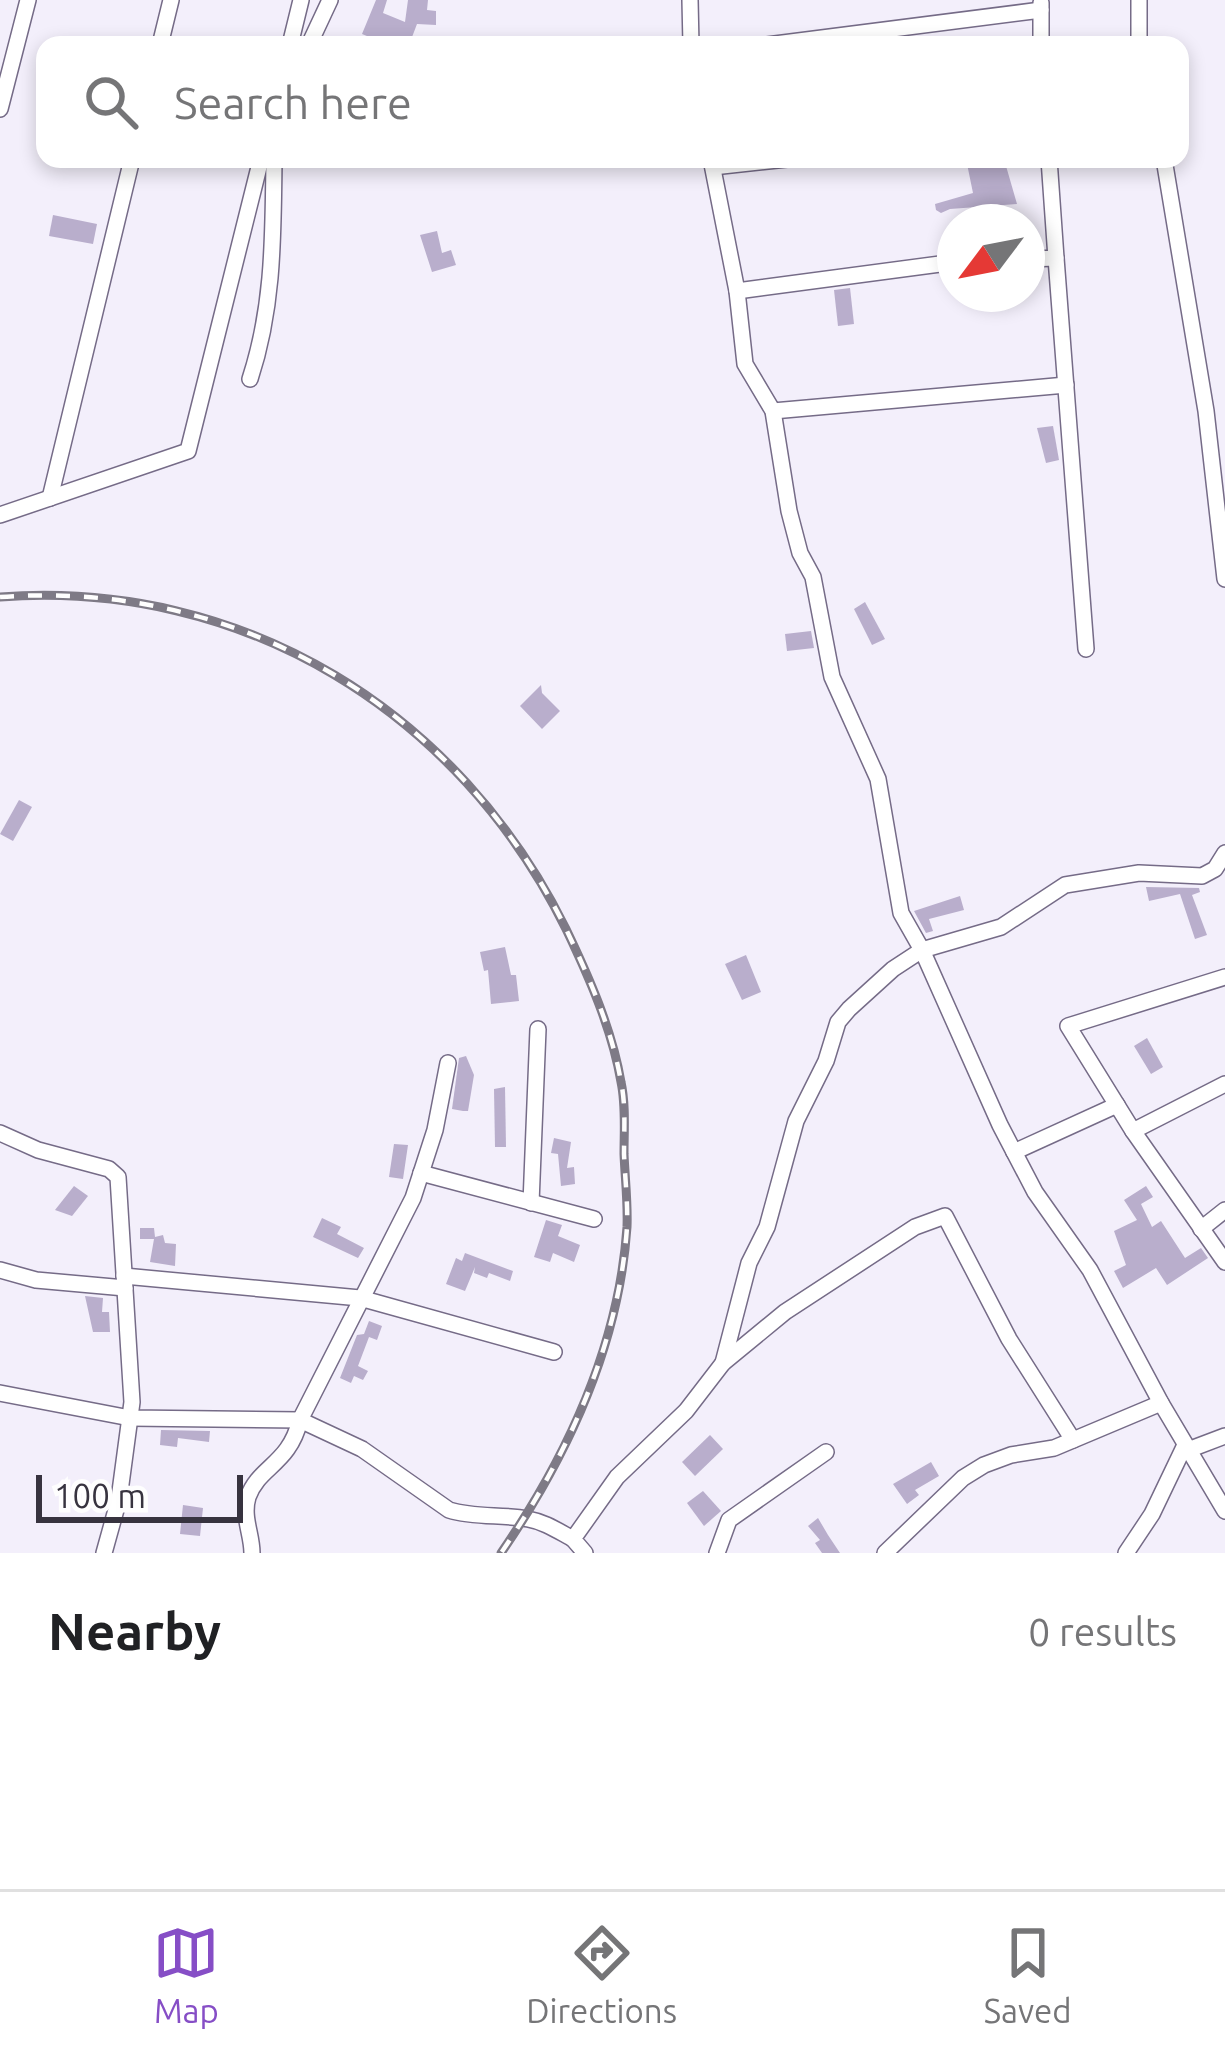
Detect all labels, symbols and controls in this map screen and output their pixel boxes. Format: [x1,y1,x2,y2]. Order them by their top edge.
search box [36,36,1189,168]
icon: search [78,69,144,135]
text: Search here [174,77,412,128]
north arrow [937,204,1045,312]
scale bar [36,1469,243,1522]
text: 100 m [54,1477,146,1514]
text: Nearby [48,1602,221,1660]
text: 0 results [1028,1610,1177,1653]
tab: Map [153,1920,219,2029]
tab: Directions [526,1920,677,2029]
tab: Saved [984,1920,1072,2029]

